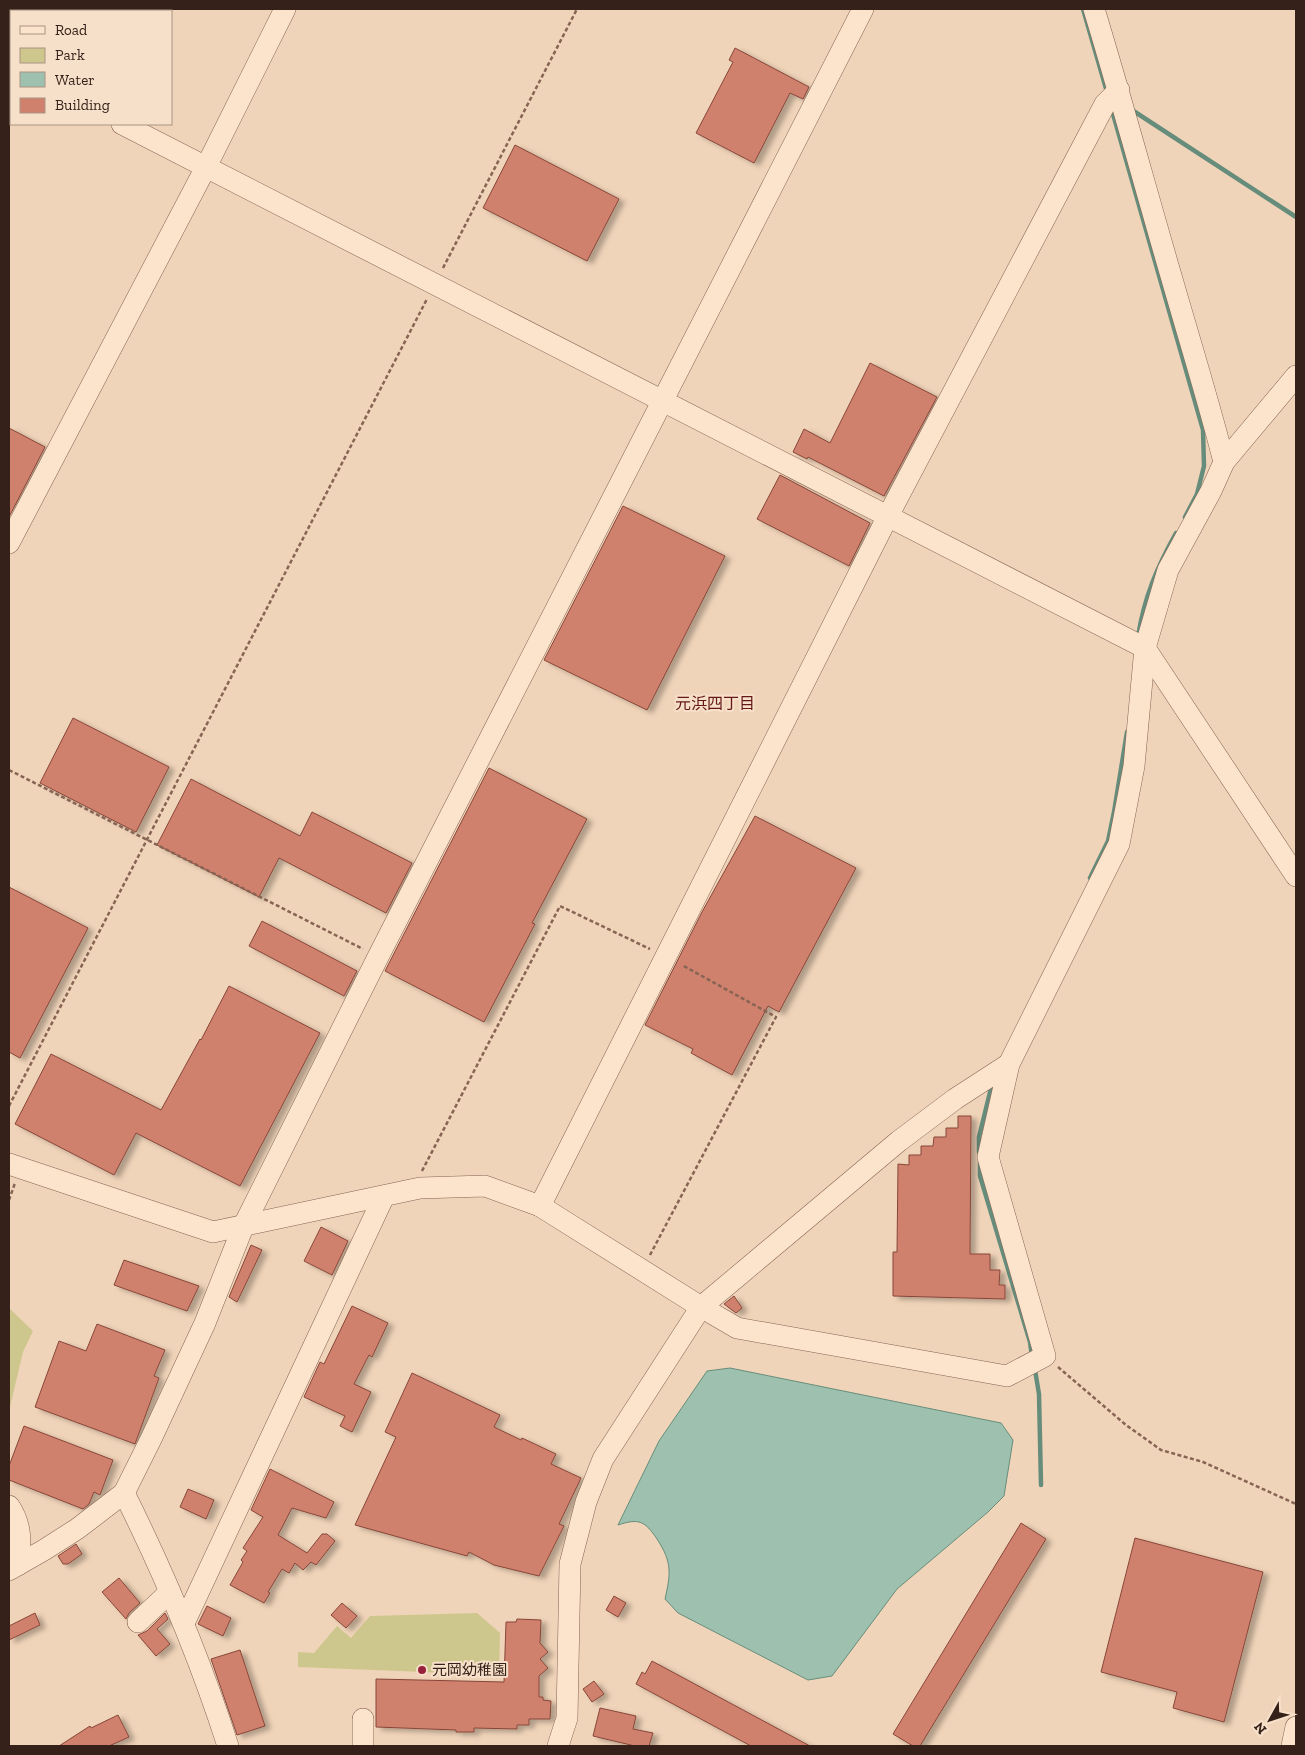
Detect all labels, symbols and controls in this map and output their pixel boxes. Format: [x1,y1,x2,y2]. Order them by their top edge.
legend [10,10,172,125]
text: Road [55,21,88,39]
text: Park [55,46,85,64]
text: Water [55,71,95,89]
text: Building [55,96,110,114]
district label: 元浜四丁目 [675,694,755,713]
place label: 元岡幼稚園 [432,1661,507,1679]
marker: 元岡幼稚園 [416,1664,428,1676]
north arrow [1245,1695,1295,1745]
text: N [1250,1718,1270,1738]

